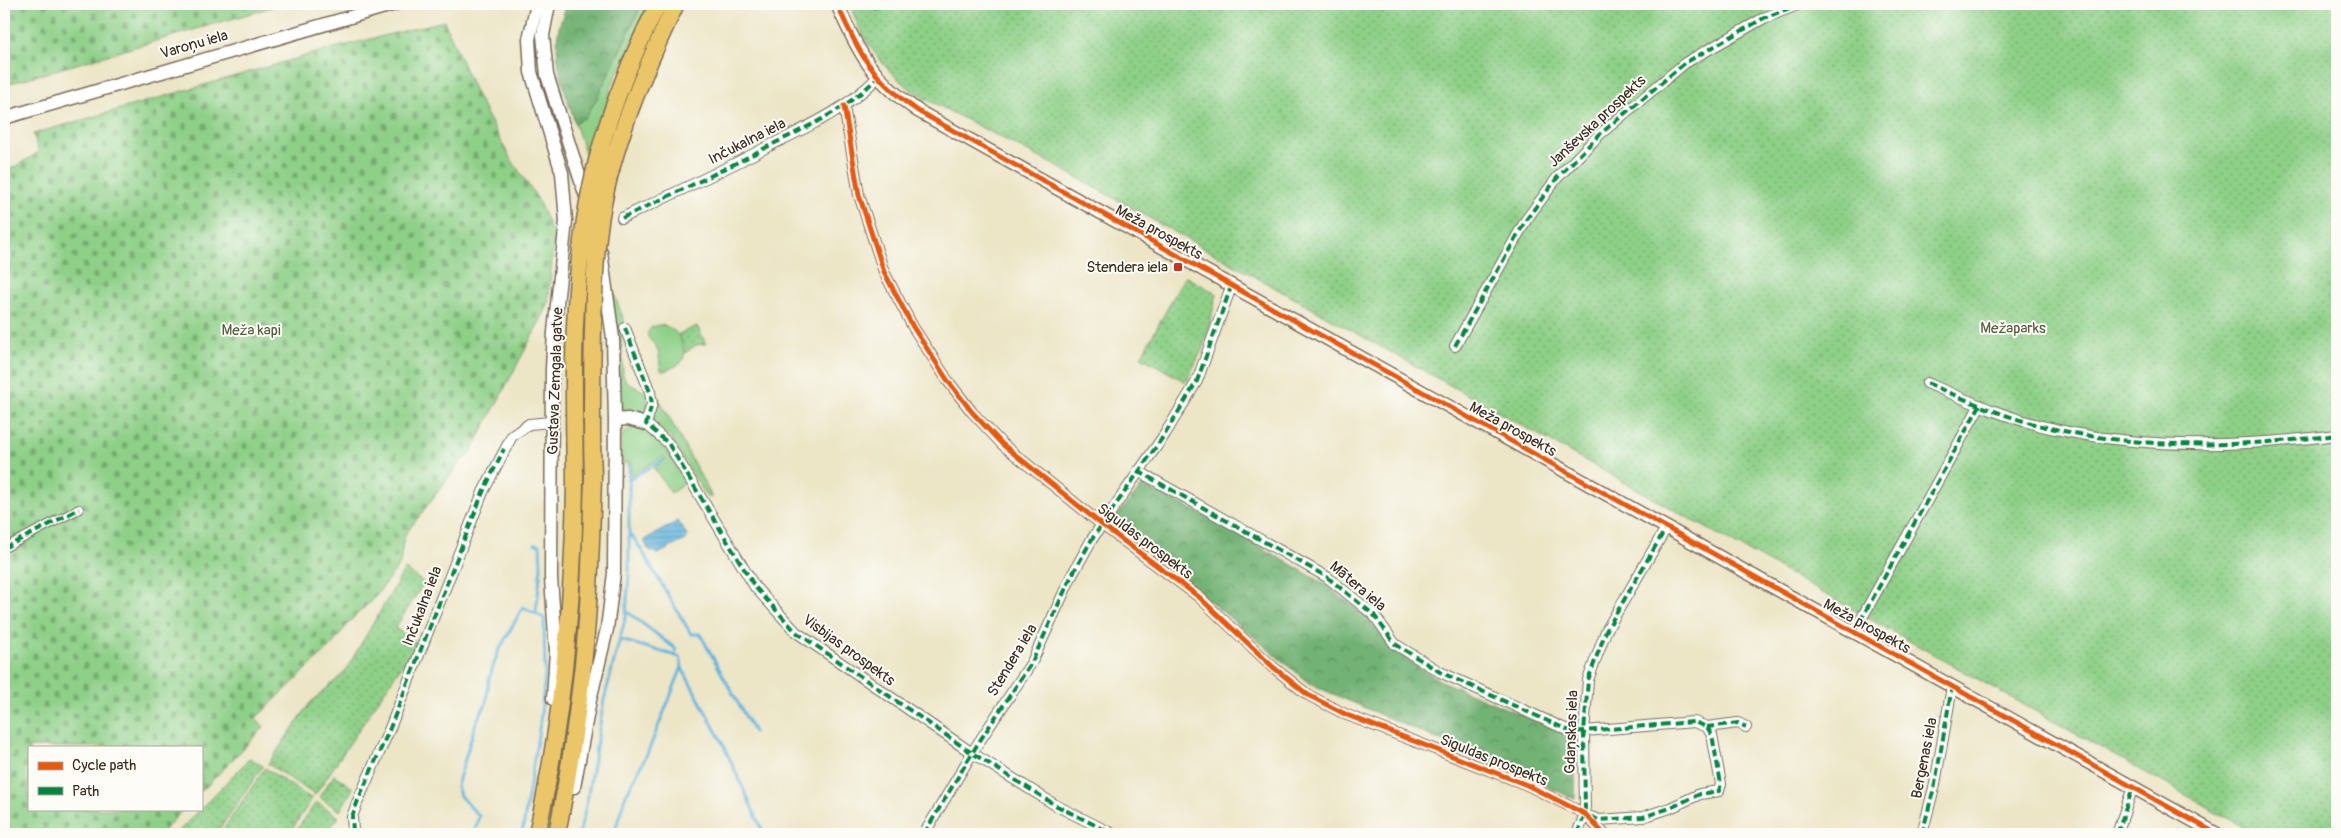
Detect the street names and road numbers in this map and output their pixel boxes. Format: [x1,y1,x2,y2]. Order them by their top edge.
street label: Varoņu iela [158,26,230,63]
street label: Janševska prospekts [1545,71,1650,171]
street label: Inčukalna iela [705,114,789,169]
street label: Meža prospekts [1112,201,1206,264]
street label: Gustava Zemgala gatve [543,306,568,455]
street label: Meža prospekts [1466,398,1560,461]
street label: Siguldas prospekts [1093,499,1196,584]
street label: Mātera iela [1325,557,1390,616]
street label: Inčukalna iela [399,563,446,649]
street label: Meža prospekts [1820,595,1914,658]
street label: Visbijas prospekts [799,611,899,690]
street label: Stendera iela [983,620,1042,700]
street label: Gdaņskas iela [1561,690,1582,774]
street label: Bergenas iela [1907,716,1942,800]
street label: Siguldas prospekts [1437,730,1551,791]

